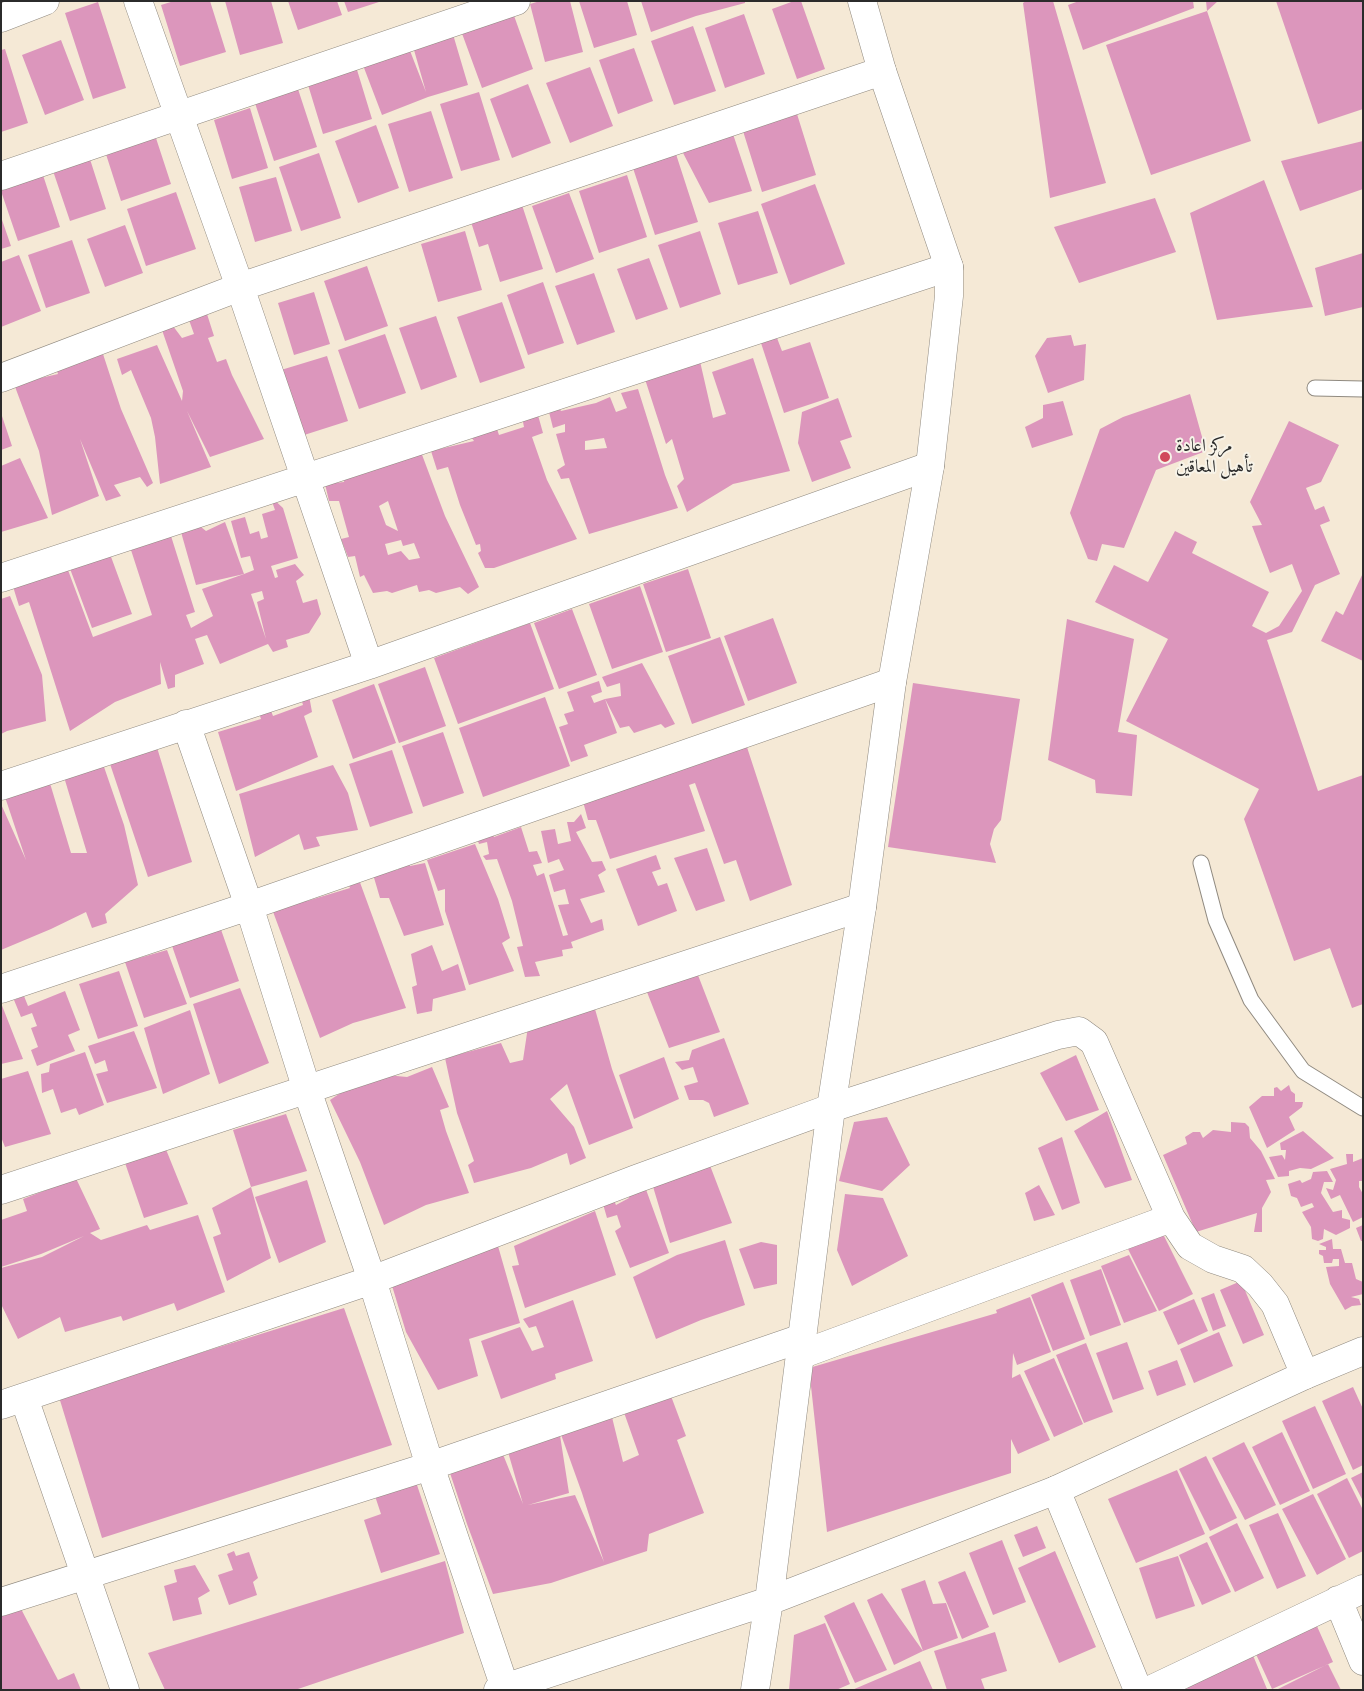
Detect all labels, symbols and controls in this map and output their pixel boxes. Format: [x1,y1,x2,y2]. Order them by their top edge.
place label: مركز اعادة تأهيل المعاقين [1176,436,1253,478]
marker: مركز اعادة تأهيل المعاقين [1158,450,1172,464]

